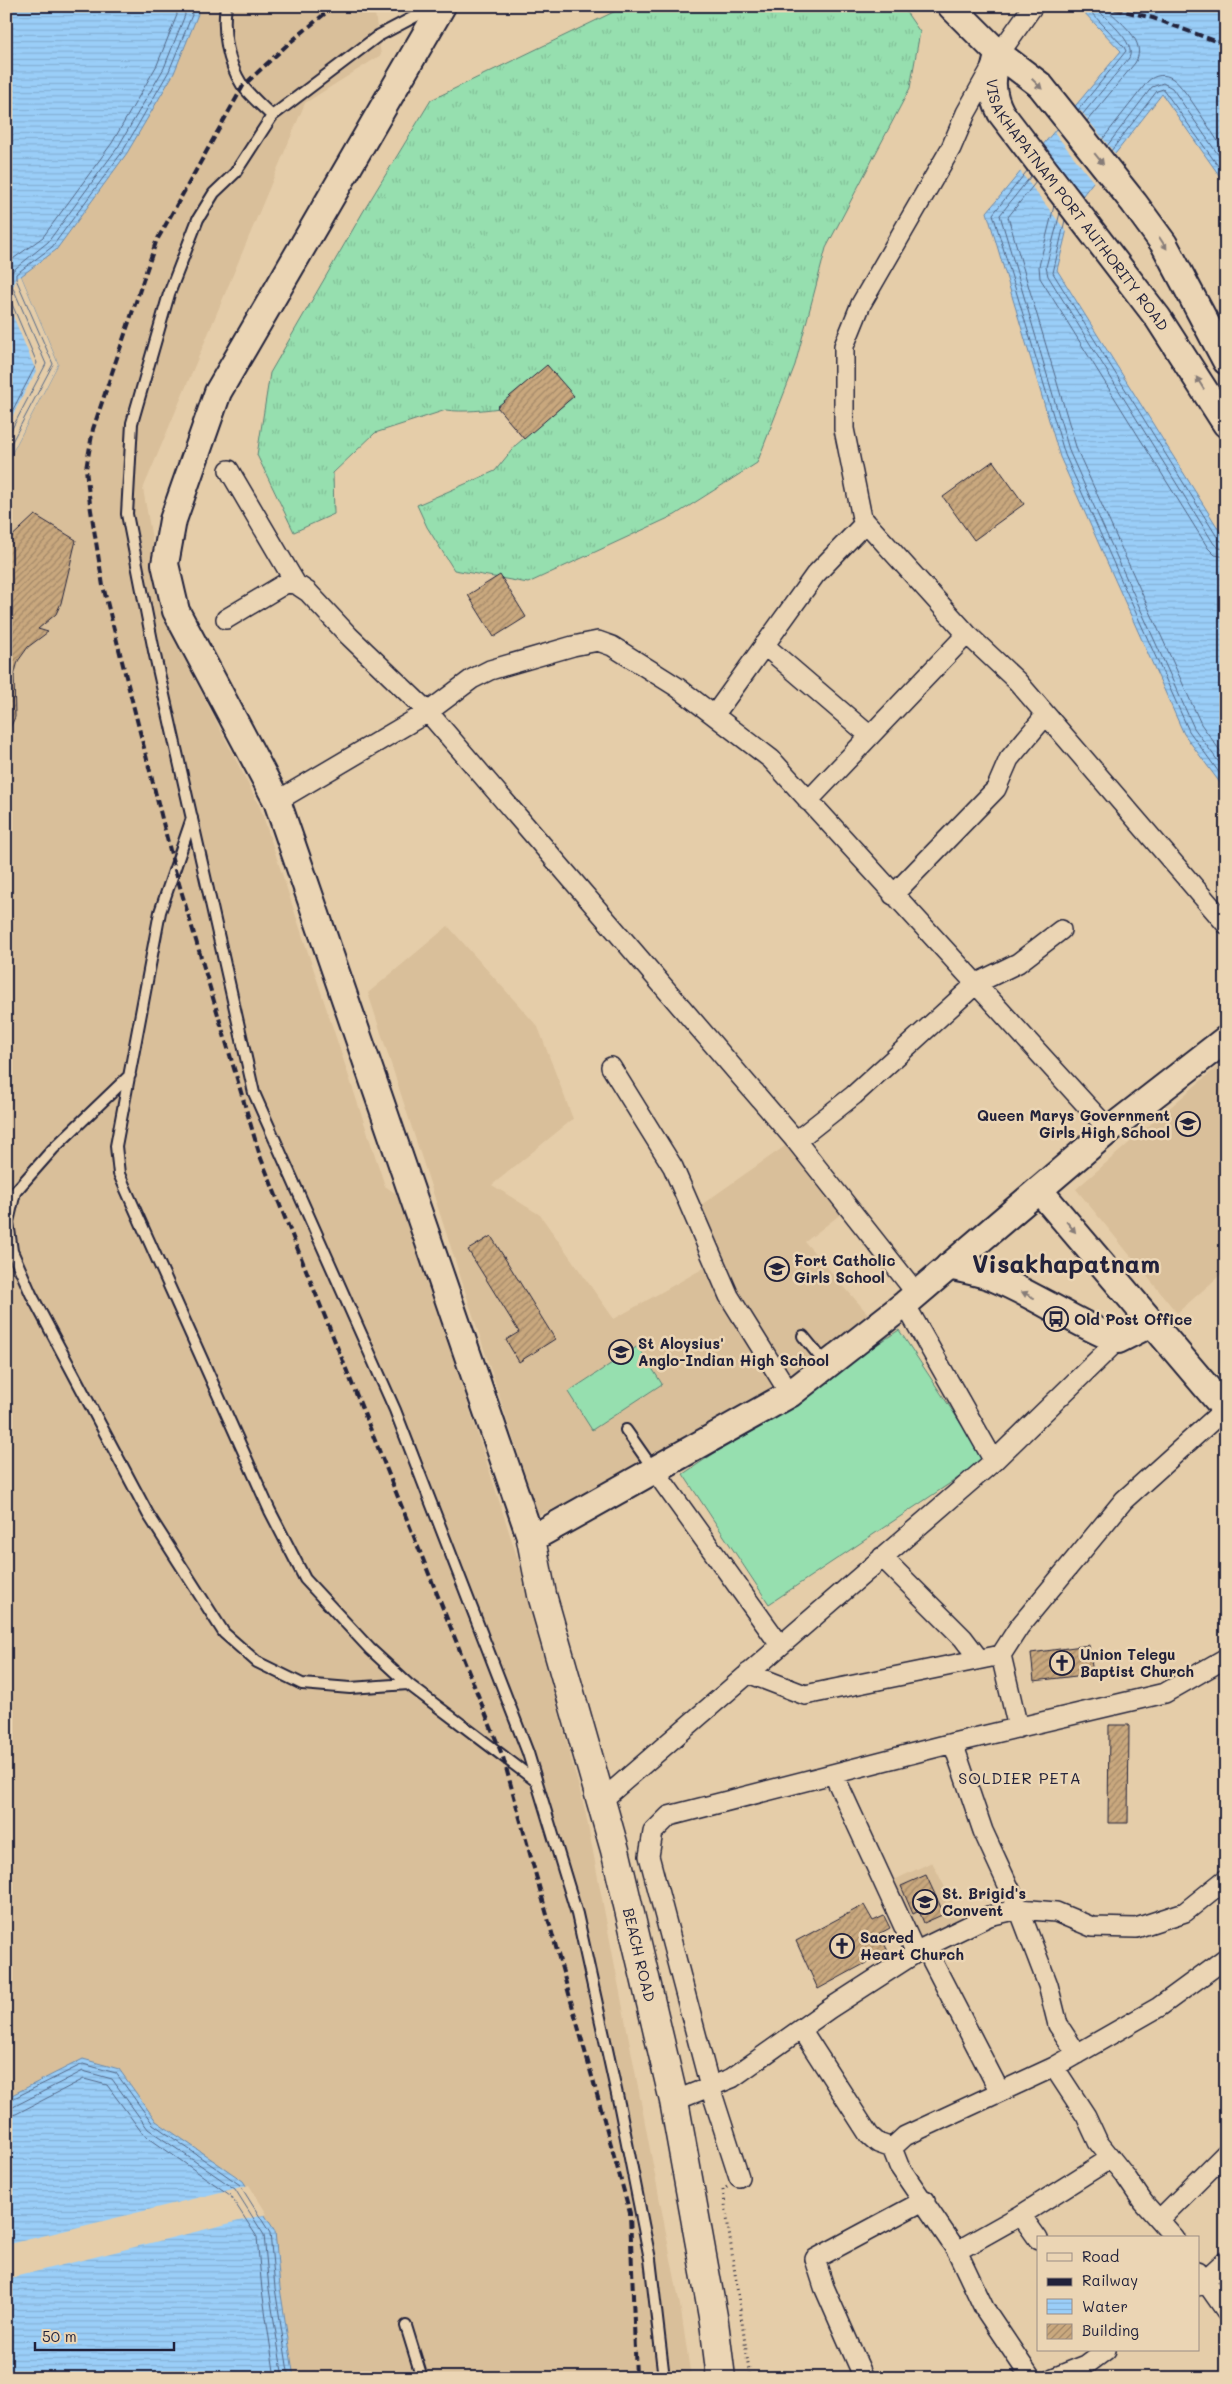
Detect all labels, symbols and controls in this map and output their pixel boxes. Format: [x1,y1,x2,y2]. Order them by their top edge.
one-way arrow [1031,77,1043,89]
street label: VISAKHAPATNAM PORT AUTHORITY ROAD [983,79,1173,334]
one-way arrow [1093,152,1104,165]
one-way arrow [1158,236,1167,249]
one-way arrow [1195,376,1205,389]
place label: Queen Marys Government Girls High School [977,1105,1170,1142]
school or university icon: Queen Marys Government Girls High School [1175,1111,1201,1137]
one-way arrow [1065,1220,1076,1233]
district label: Visakhapatnam [972,1247,1160,1279]
place label: Fort Catholic Girls School [794,1250,896,1287]
school or university icon: Fort Catholic Girls School [764,1256,790,1282]
one-way arrow [1021,1290,1035,1298]
bus stop icon: Old Post Office [1043,1306,1069,1332]
place label: Old Post Office [1074,1309,1192,1329]
place label: St Aloysius' Anglo-Indian High School [638,1333,829,1370]
school or university icon: St Aloysius' Anglo-Indian High School [608,1339,634,1365]
place label: Union Telegu Baptist Church [1080,1644,1194,1681]
church icon: Union Telegu Baptist Church [1049,1650,1075,1676]
district label: SOLDIER PETA [958,1767,1082,1788]
place label: St. Brigid's Convent [942,1883,1026,1920]
school or university icon: St. Brigid's Convent [912,1889,938,1915]
street label: BEACH ROAD [619,1906,660,2004]
place label: Sacred Heart Church [860,1927,964,1964]
church icon: Sacred Heart Church [829,1933,855,1959]
legend [1037,2236,1200,2352]
text: Road [1082,2246,1119,2266]
text: Railway [1082,2270,1138,2290]
text: Water [1082,2296,1128,2316]
scale bar [35,2319,174,2351]
text: Building [1082,2320,1139,2340]
text: 50 m [42,2326,77,2346]

